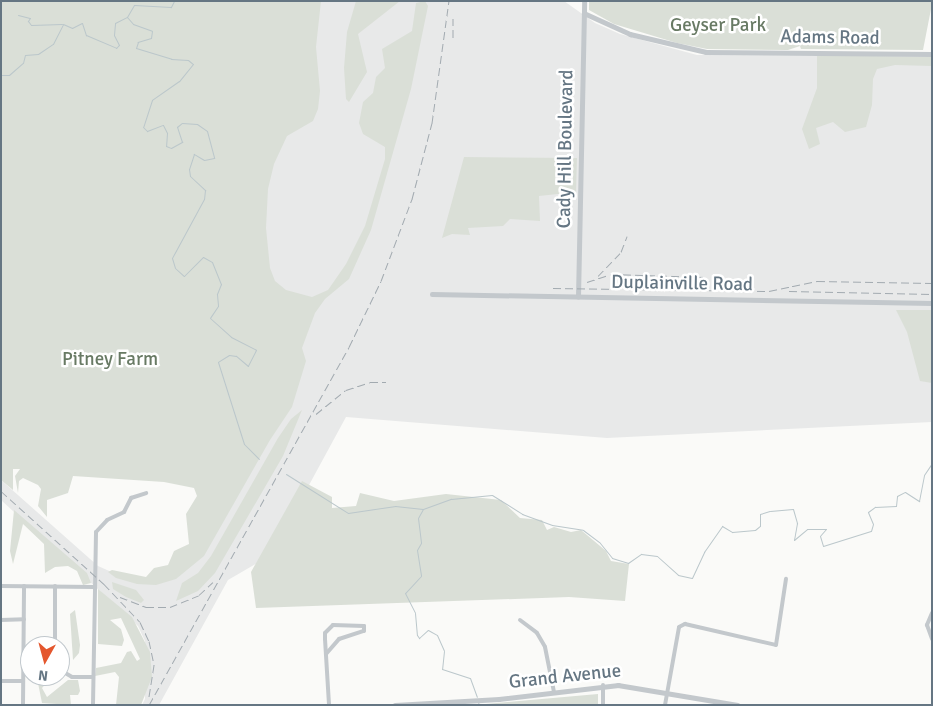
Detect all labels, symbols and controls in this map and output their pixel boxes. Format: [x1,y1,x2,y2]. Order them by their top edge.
park label: Geyser Park [670,15,766,37]
street label: Adams Road [780,26,880,50]
street label: Cady Hill Boulevard [553,69,579,229]
street label: Duplainville Road [611,271,753,297]
park label: Pitney Farm [62,349,158,371]
north arrow [20,636,70,686]
street label: Grand Avenue [508,660,622,694]
text: N [37,666,49,684]

